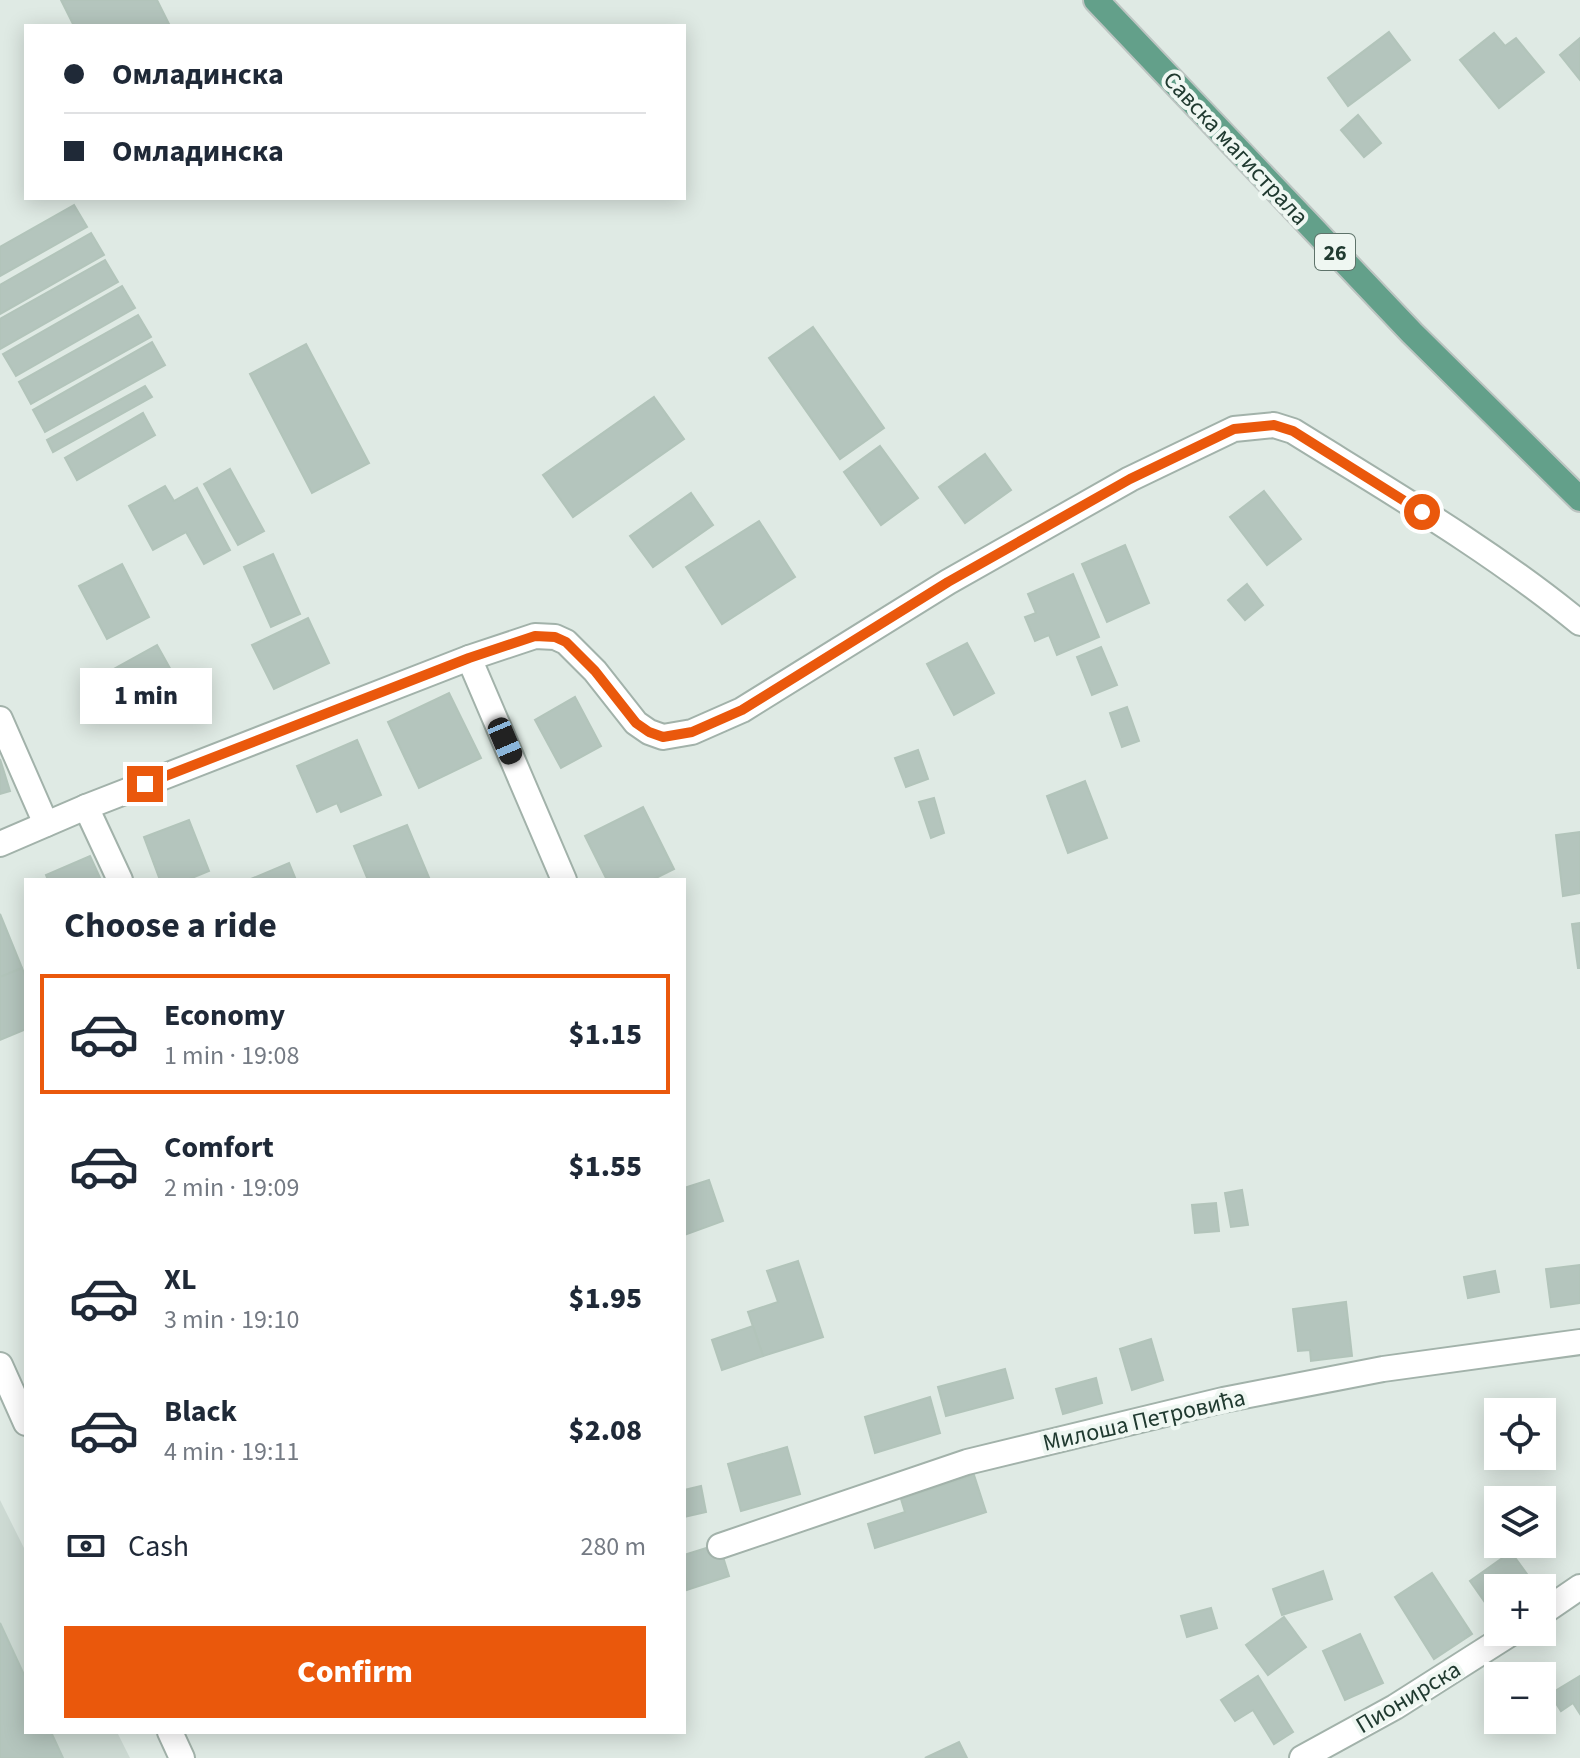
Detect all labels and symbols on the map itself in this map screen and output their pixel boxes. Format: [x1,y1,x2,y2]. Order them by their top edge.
street label: Савска магистрала [1155,63,1317,233]
road number: 26 [1315,234,1355,270]
route start [1404,494,1440,530]
callout: 1 min [79,668,211,724]
car [485,714,525,768]
route end [127,766,163,802]
street label: Милоша Петровића [1039,1380,1249,1461]
street label: Пионирска [1349,1652,1467,1743]

